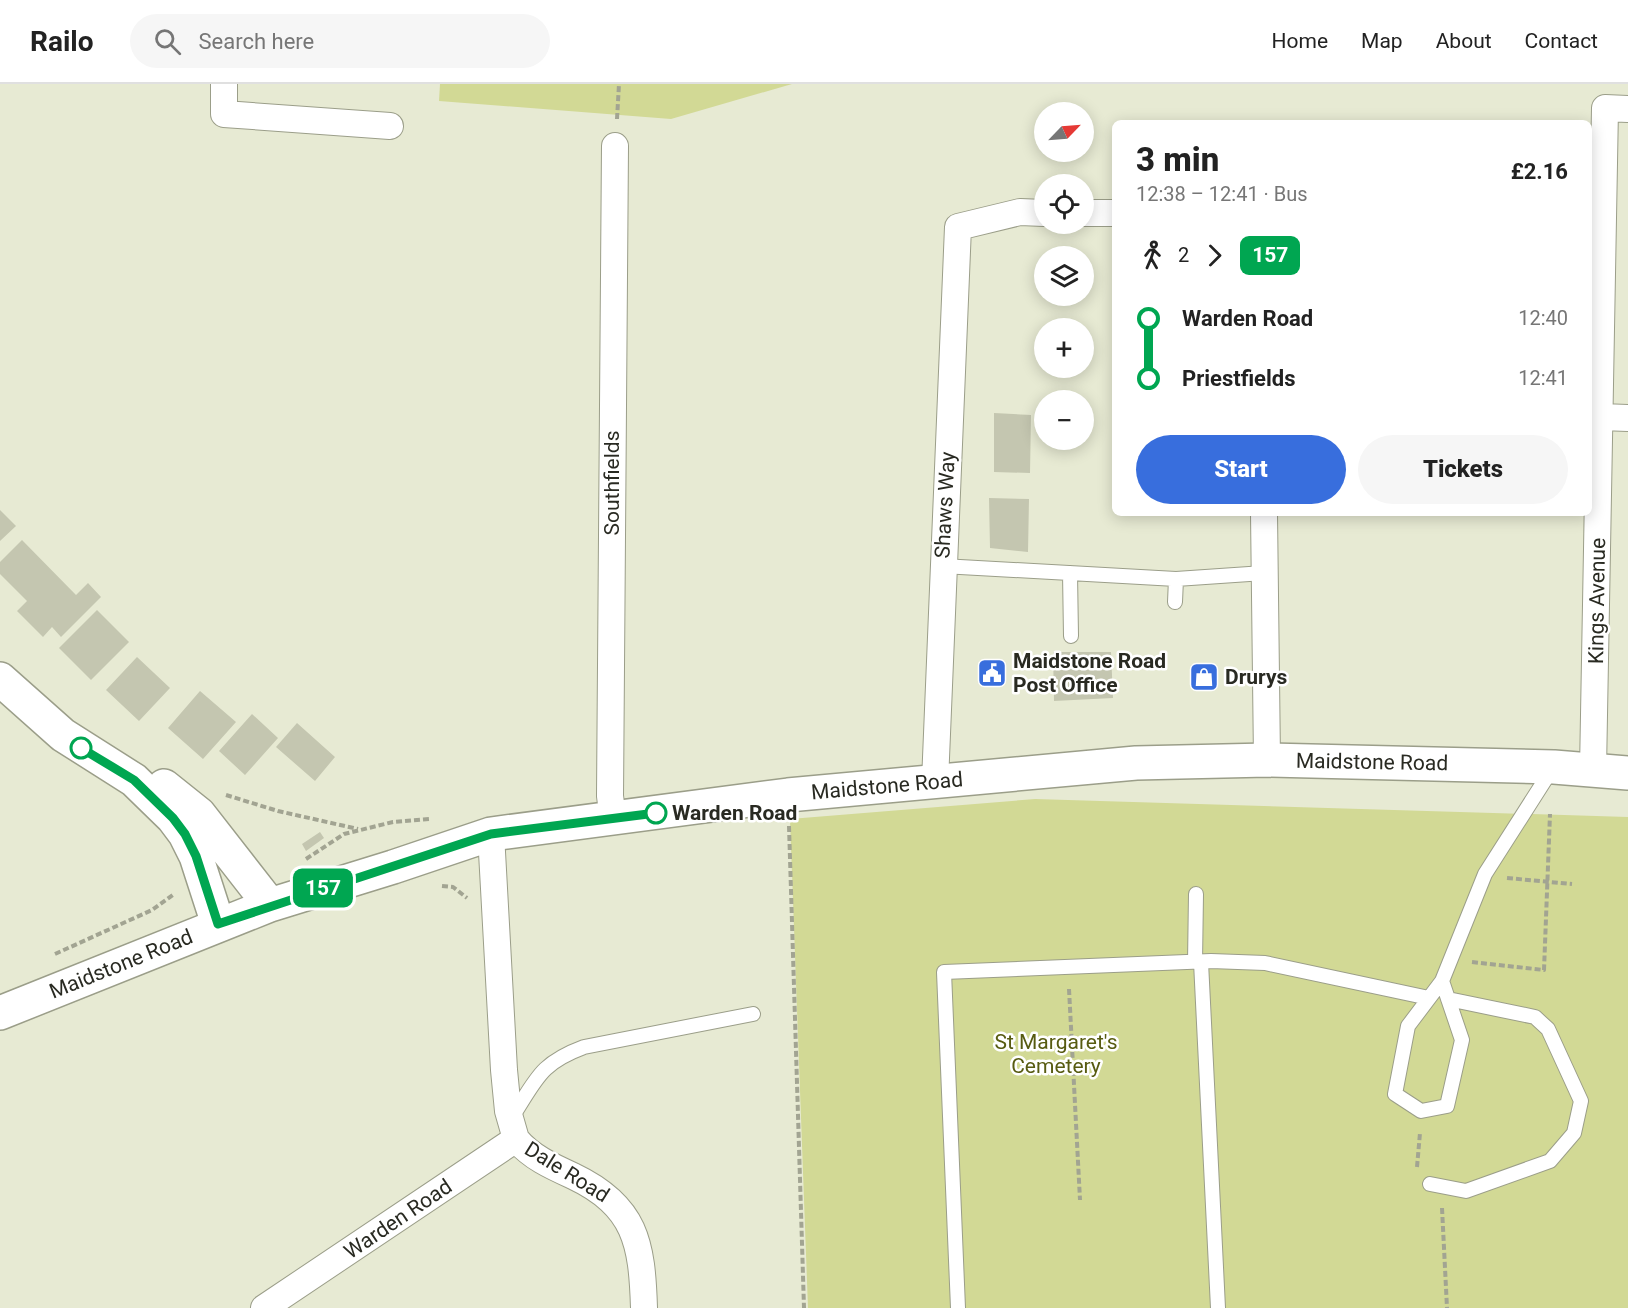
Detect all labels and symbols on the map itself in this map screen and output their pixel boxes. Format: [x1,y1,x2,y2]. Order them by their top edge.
north arrow [1034,102,1094,162]
street label: Southfields [600,430,624,536]
street label: Shaws Way [930,451,960,559]
street label: Kings Avenue [1584,538,1610,664]
place label: Maidstone Road Post Office [1013,649,1166,697]
public building icon: Maidstone Road Post Office [976,657,1008,689]
shop icon: Drurys [1188,661,1220,693]
place label: Drurys [1225,665,1288,689]
unlabelled marker [70,737,92,759]
street label: Maidstone Road [1296,749,1448,775]
street label: Maidstone Road [810,767,964,805]
place label: Warden Road [672,801,797,825]
marker: Warden Road [645,802,667,824]
line badge: 157 [288,868,358,908]
street label: Maidstone Road [46,924,196,1004]
park label: St Margaret's Cemetery [994,1030,1118,1078]
street label: Dale Road [520,1137,614,1207]
street label: Warden Road [340,1174,456,1264]

